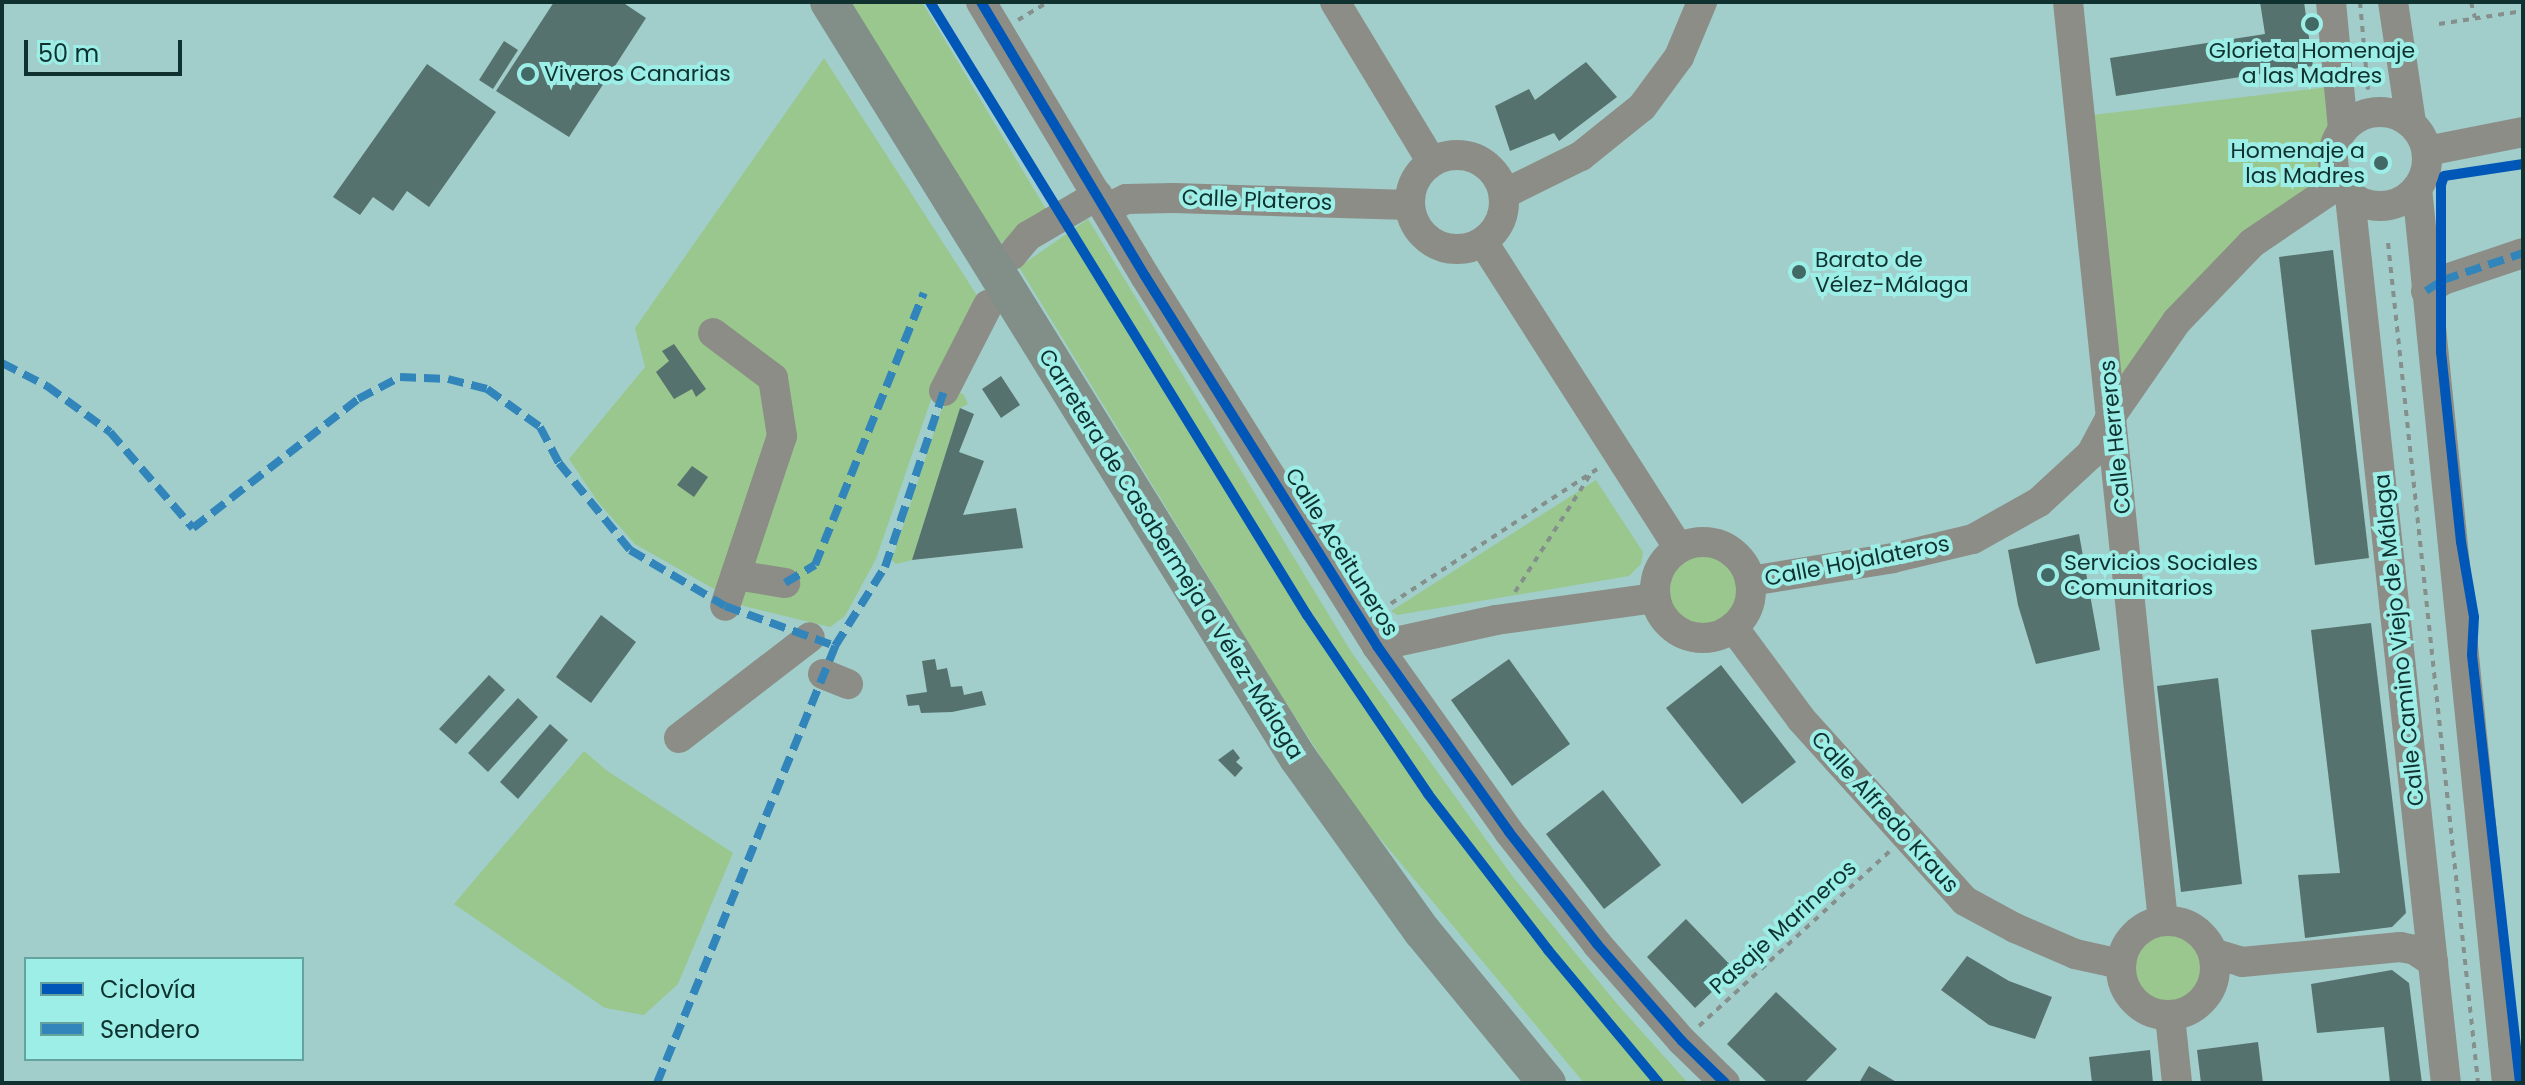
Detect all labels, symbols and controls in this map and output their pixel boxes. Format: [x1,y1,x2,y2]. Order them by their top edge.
marker: Glorieta Homenaje a las Madres [2303,15,2321,33]
scale bar [28,24,186,74]
text: 50 m [38,37,99,70]
place label: Glorieta Homenaje a las Madres [2209,37,2415,88]
place label: Viveros Canarias [544,61,731,87]
marker: Viveros Canarias [519,65,537,83]
place label: Homenaje a las Madres [2231,137,2365,188]
marker: Homenaje a las Madres [2372,154,2390,172]
street label: Calle Plateros [1181,184,1333,216]
place label: Barato de Vélez-Málaga [1815,246,1969,298]
marker: Barato de Vélez-Málaga [1790,263,1808,281]
street label: Carretera de Casabermeja a Vélez-Málaga [1033,344,1309,764]
street label: Calle Herreros [2094,359,2136,515]
street label: Calle Aceituneros [1280,463,1404,641]
street label: Calle Camino Viejo de Málaga [2368,473,2430,807]
street label: Calle Hojalateros [1762,530,1952,592]
place label: Servicios Sociales Comunitarios [2064,549,2258,600]
marker: Servicios Sociales Comunitarios [2039,566,2057,584]
street label: Calle Alfredo Kraus [1806,726,1964,898]
street label: Pasaje Marineros [1704,854,1862,1000]
legend [24,957,304,1061]
text: Ciclovía [100,973,196,1006]
text: Sendero [100,1013,200,1046]

